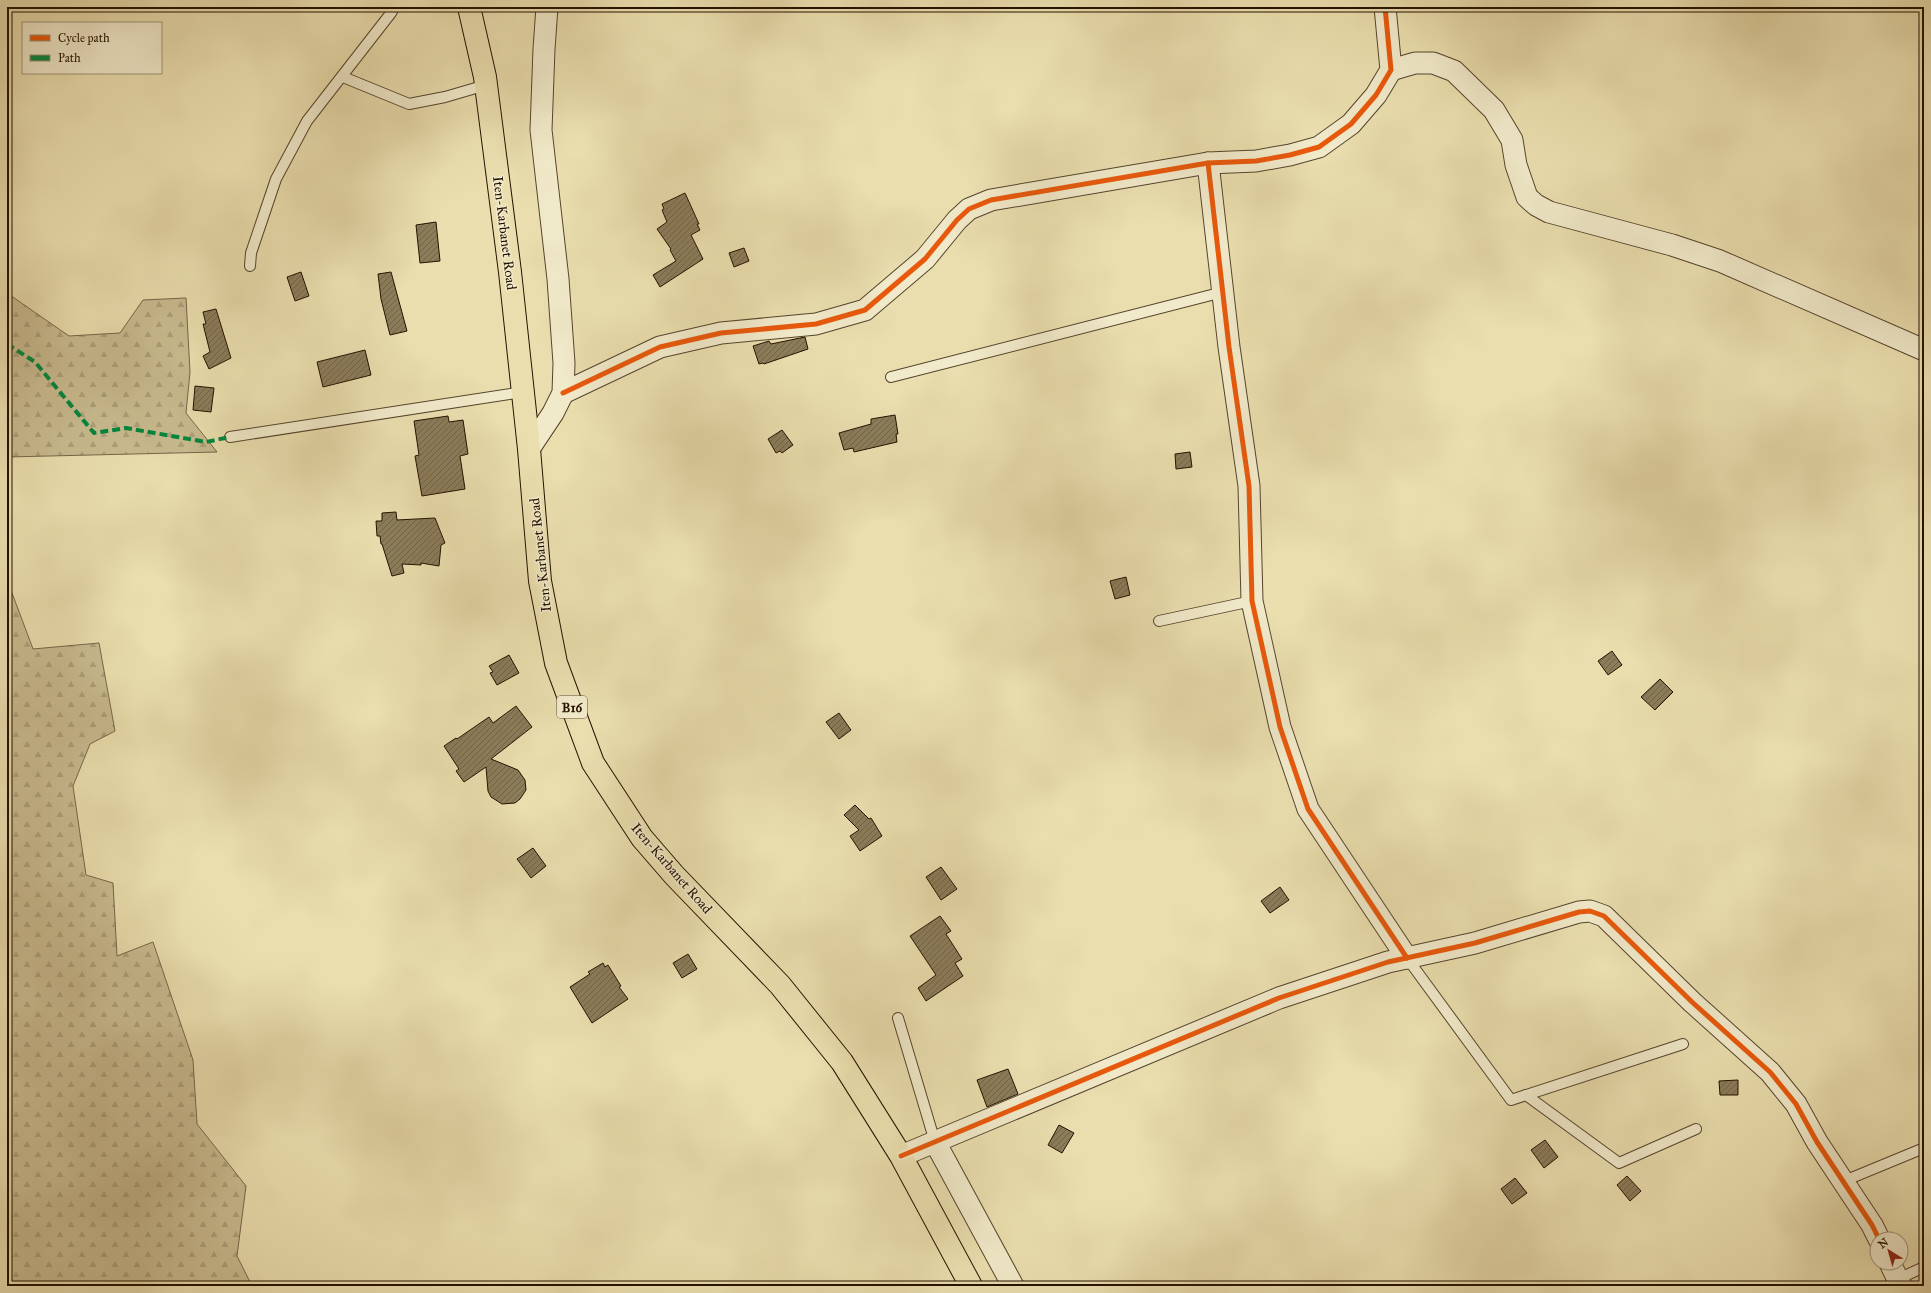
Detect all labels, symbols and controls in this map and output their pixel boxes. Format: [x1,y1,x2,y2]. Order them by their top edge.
legend [22,22,162,74]
text: Cycle path [58,31,110,45]
text: Path [58,51,81,65]
street label: Iten-Karbanet Road [489,175,520,291]
street label: Iten-Karbanet Road [526,497,555,613]
road number: B16 [557,696,587,718]
street label: Iten-Karbanet Road [628,819,716,917]
north arrow [1869,1231,1909,1271]
text: N [1876,1235,1891,1251]

